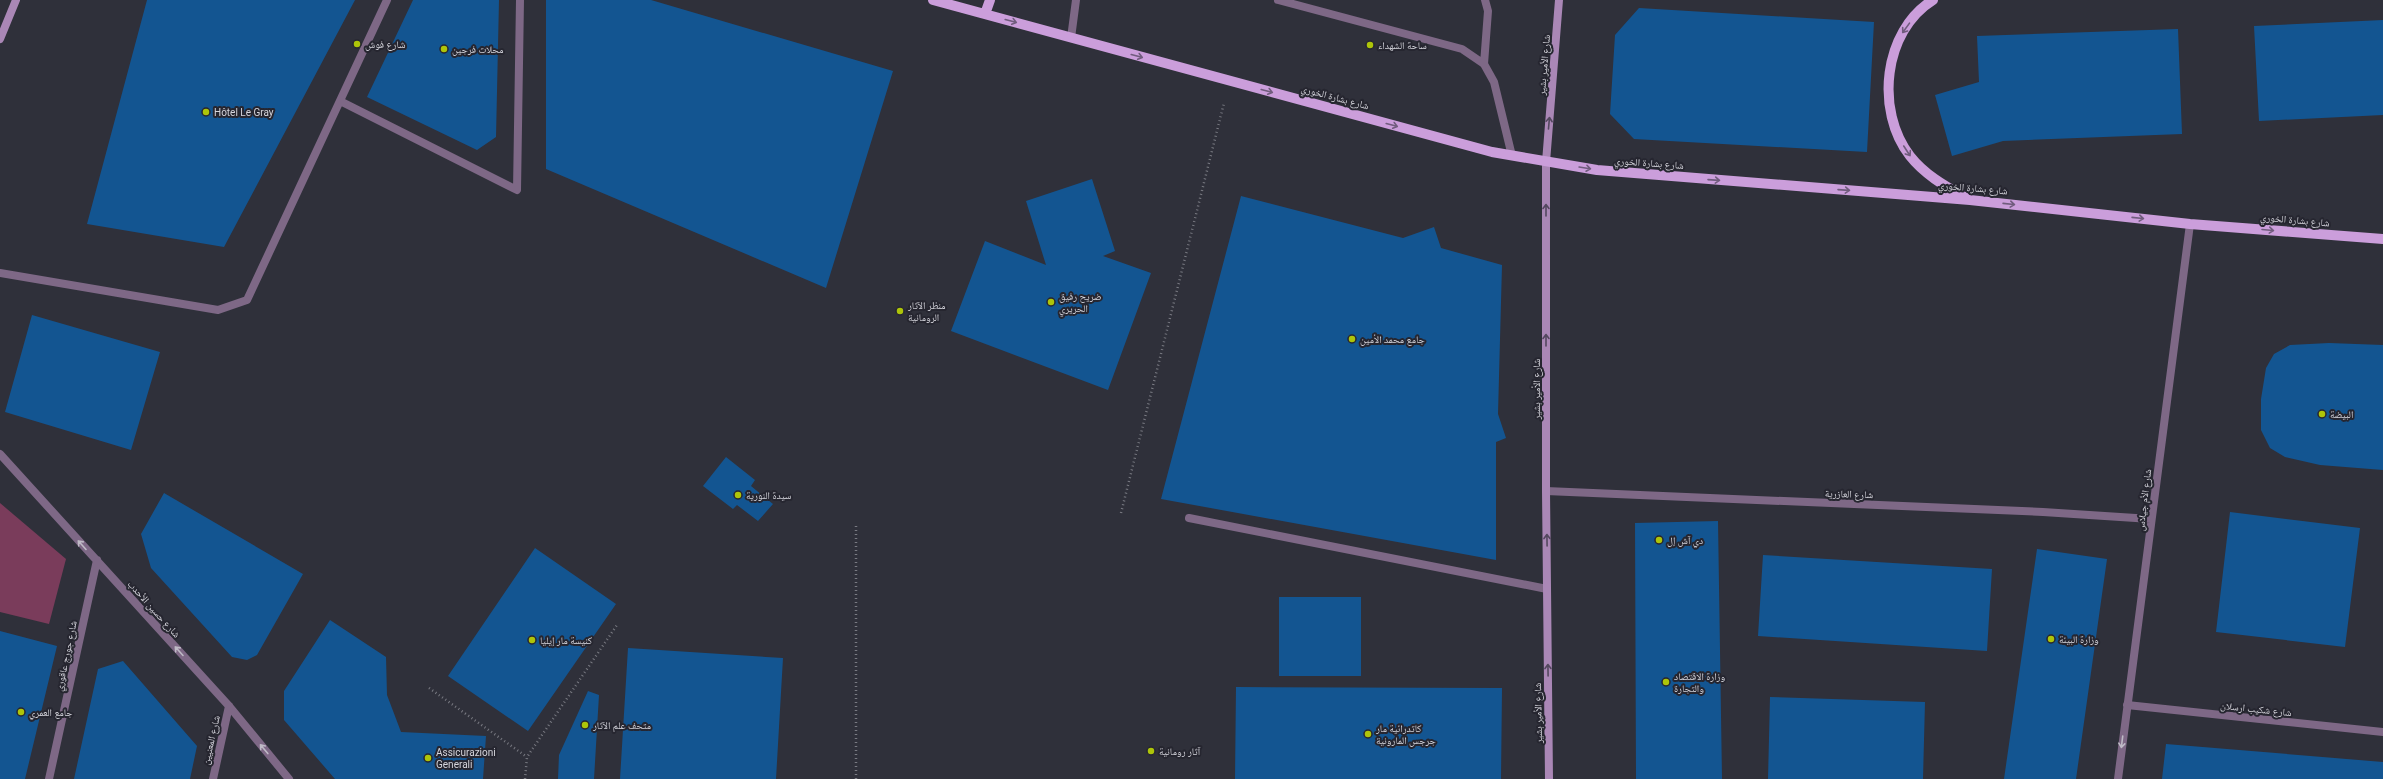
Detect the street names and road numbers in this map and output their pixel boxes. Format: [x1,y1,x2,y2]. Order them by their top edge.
street label: شارع الأمير بشير [1536,34,1553,97]
street label: شارع بشارة الخوري [1299,83,1370,114]
street label: شارع بشارة الخوري [1614,155,1685,173]
street label: شارع بشارة الخوري [1938,179,2009,199]
street label: شارع بشارة الخوري [2260,211,2331,231]
street label: شارع الأمير بشير [1531,358,1543,420]
street label: شارع الأم جيلاس [2135,468,2155,532]
street label: شارع العازرية [1825,488,1874,501]
street label: شارع حسين الأحدب [125,578,183,641]
street label: شارع جورج عاقوري [53,619,81,693]
street label: شارع الأمير بشير [1532,682,1545,744]
street label: شارع شكيب ارسلان [2220,700,2293,719]
street label: شارع المعنيين [200,714,223,766]

